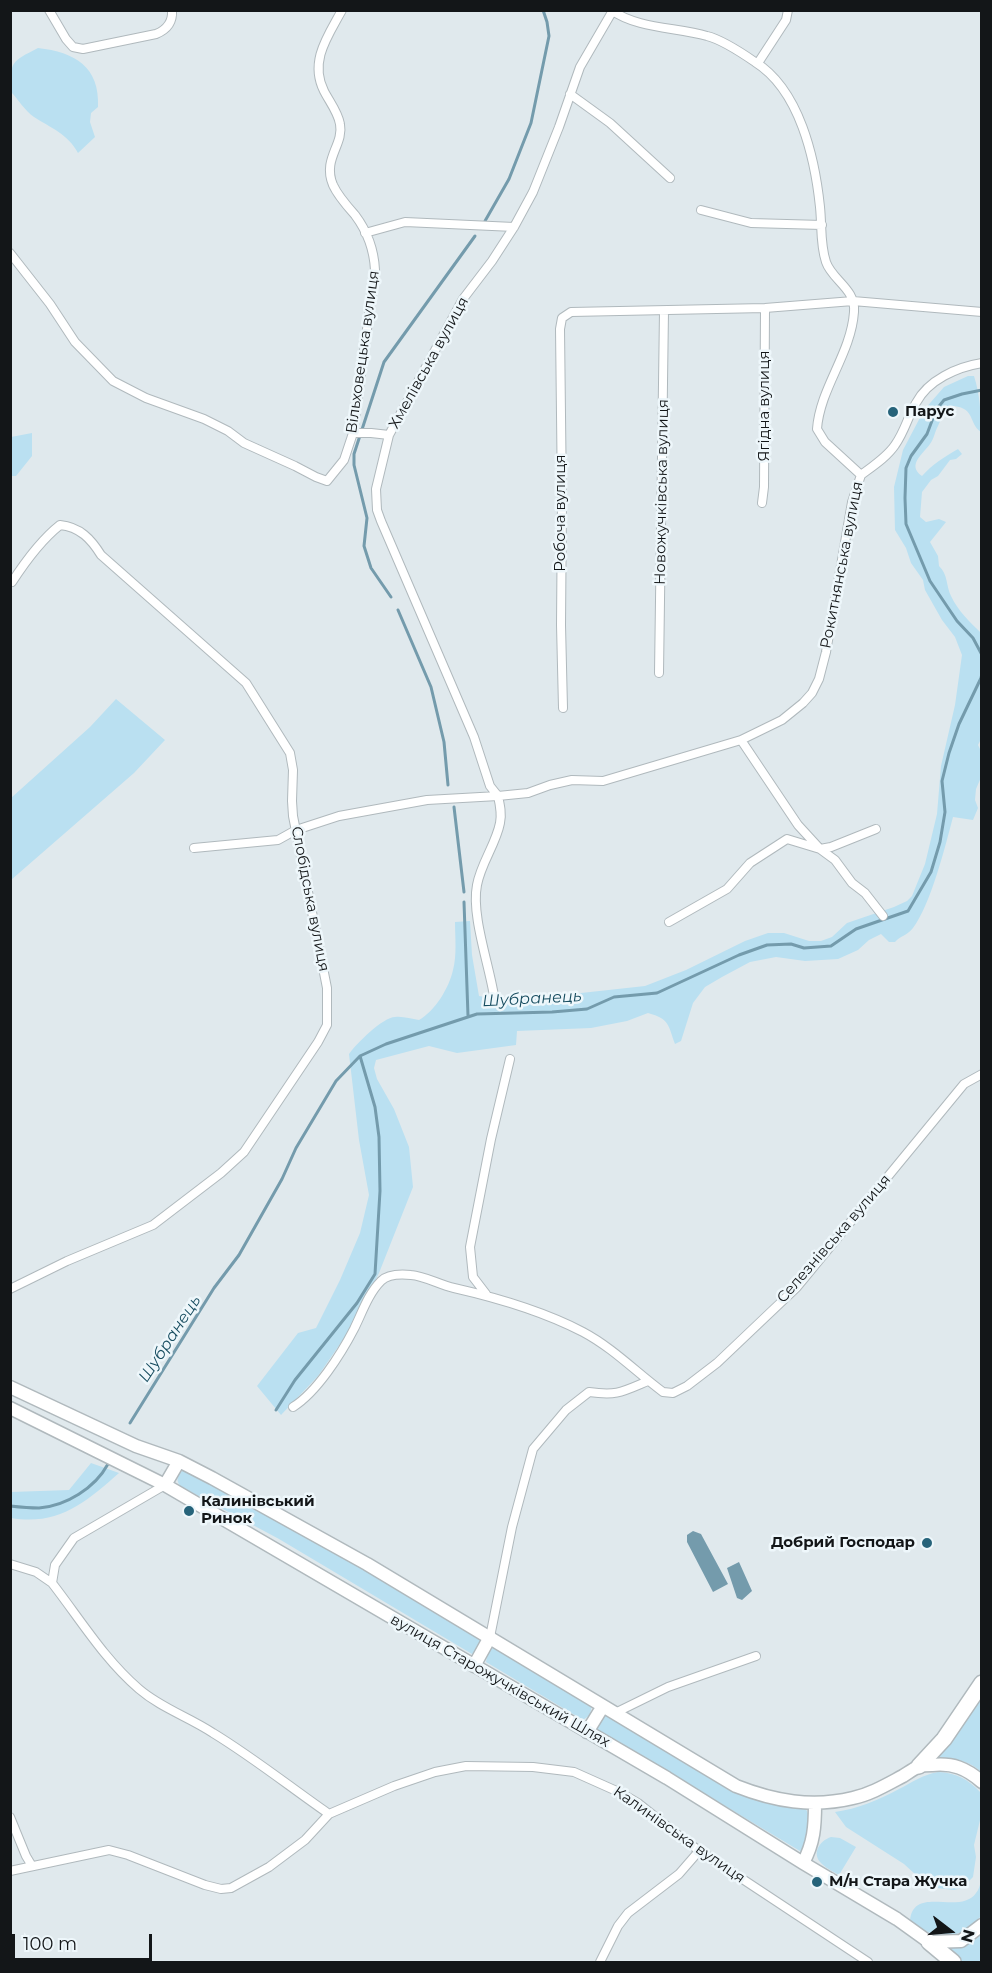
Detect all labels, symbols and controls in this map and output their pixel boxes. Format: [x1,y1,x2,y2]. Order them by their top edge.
street label: Вільховецька вулиця [343,269,383,435]
street label: Хмелівська вулиця [385,294,473,432]
street label: Ягідна вулиця [756,350,774,462]
street label: Новожучківська вулиця [651,399,673,585]
place label: Парус [905,403,954,421]
marker: Парус [886,405,900,419]
street label: Робоча вулиця [552,454,570,572]
street label: Рокитнянська вулиця [817,480,867,650]
street label: Слобідська вулиця [287,825,333,973]
water label: Шубранець [482,987,582,1011]
street label: Селезнівська вулиця [773,1171,895,1307]
water label: Шубранець [135,1292,205,1386]
place label: Калинівський Ринок [201,1493,315,1528]
marker: Калинівський Ринок [182,1504,196,1518]
place label: Добрий Господар [771,1534,915,1552]
marker: Добрий Господар [920,1536,934,1550]
street label: вулиця Старожучківський Шлях [387,1611,613,1751]
street label: Калинівська вулиця [610,1783,748,1887]
place label: М/н Стара Жучка [829,1873,967,1891]
marker: М/н Стара Жучка [810,1875,824,1889]
north arrow [920,1901,980,1961]
scale bar [15,1922,154,1960]
text: N [957,1927,979,1945]
text: 100 m [23,1933,77,1955]

